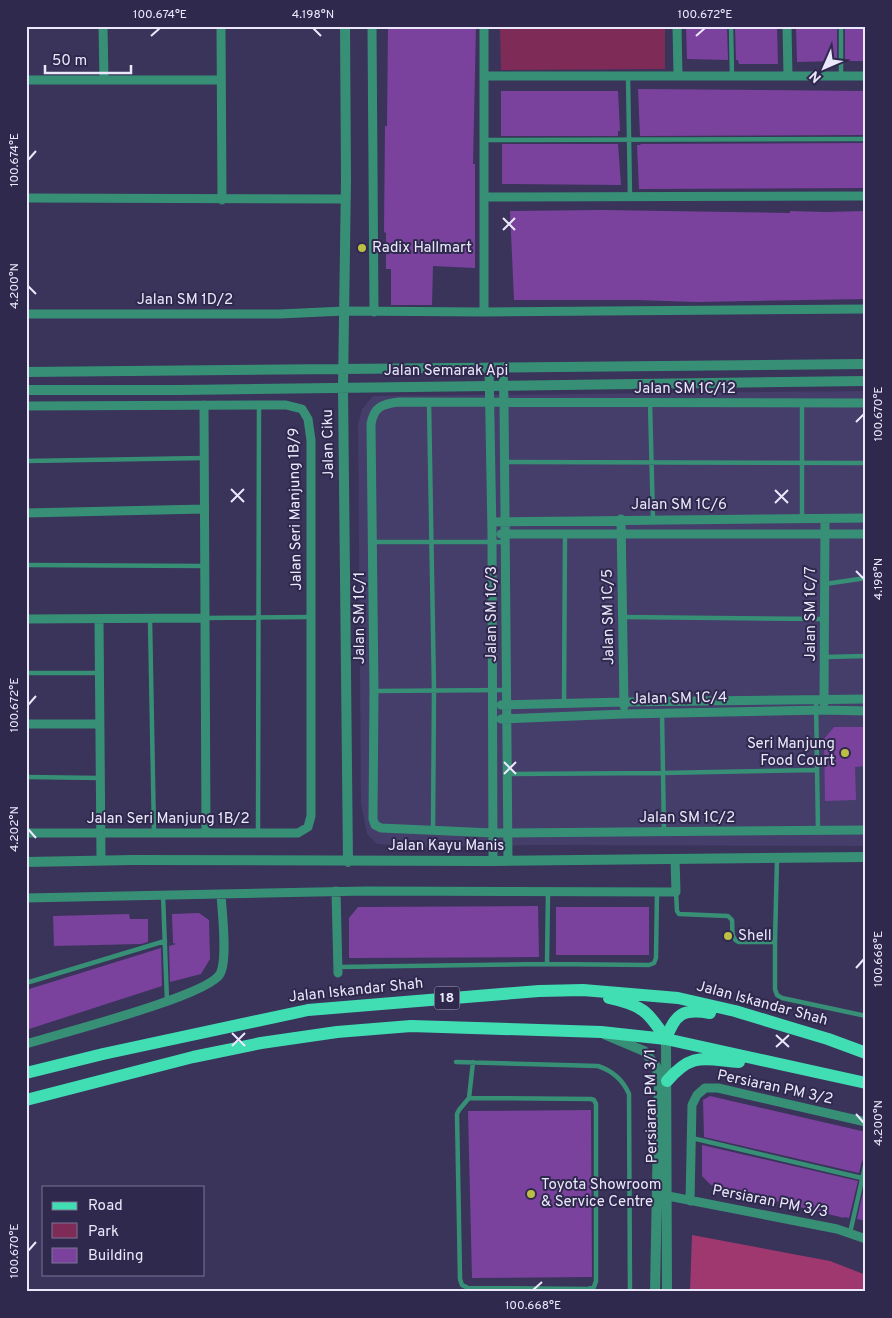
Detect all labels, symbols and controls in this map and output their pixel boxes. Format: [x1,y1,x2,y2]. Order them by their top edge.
text: 100.674°E [133,7,187,23]
text: 4.198°N [292,7,334,23]
text: 100.672°E [678,7,732,23]
scale bar [45,42,131,74]
north arrow [800,42,850,92]
text: 50 m [52,52,87,71]
text: N [806,67,825,86]
text: 100.674°E [7,133,23,187]
place label: Radix Hallmart [372,239,472,258]
marker: Radix Hallmart [356,242,368,254]
text: 4.200°N [7,263,23,309]
street label: Jalan SM 1D/2 [137,291,233,310]
street label: Jalan Semarak Api [384,362,508,381]
street label: Jalan SM 1C/12 [634,380,736,399]
text: 100.670°E [871,386,887,442]
street label: Jalan Ciku [319,409,339,479]
street label: Jalan Seri Manjung 1B/9 [285,427,307,591]
street label: Jalan SM 1C/6 [631,496,727,515]
text: 4.198°N [871,558,887,600]
street label: Jalan SM 1C/3 [483,566,502,662]
street label: Jalan SM 1C/7 [802,566,821,662]
street label: Jalan SM 1C/5 [599,569,619,665]
street label: Jalan SM 1C/1 [351,572,370,664]
text: 100.672°E [7,678,23,732]
street label: Jalan SM 1C/4 [631,689,727,709]
place label: Seri Manjung Food Court [747,735,835,771]
marker: Seri Manjung Food Court [839,747,851,759]
text: 4.202°N [7,806,23,852]
street label: Jalan SM 1C/2 [639,809,735,828]
street label: Jalan Seri Manjung 1B/2 [86,810,250,829]
street label: Jalan Kayu Manis [388,837,504,856]
place label: Shell [738,927,772,946]
marker: Shell [722,930,734,942]
text: 100.668°E [871,931,887,987]
street label: Jalan Iskandar Shah [288,974,424,1008]
street label: Jalan Iskandar Shah [694,977,830,1031]
road number: 18 [434,986,460,1010]
street label: Persiaran PM 3/1 [642,1049,662,1163]
street label: Persiaran PM 3/2 [715,1066,835,1110]
text: 4.200°N [871,1100,887,1146]
place label: Toyota Showroom & Service Centre [541,1176,661,1212]
street label: Persiaran PM 3/3 [710,1181,830,1223]
legend [42,1186,205,1276]
marker: Toyota Showroom & Service Centre [525,1188,537,1200]
text: Road [88,1197,123,1216]
text: 100.670°E [7,1223,23,1279]
text: Park [88,1223,119,1242]
text: Building [88,1247,143,1266]
text: 100.668°E [505,1298,561,1314]

